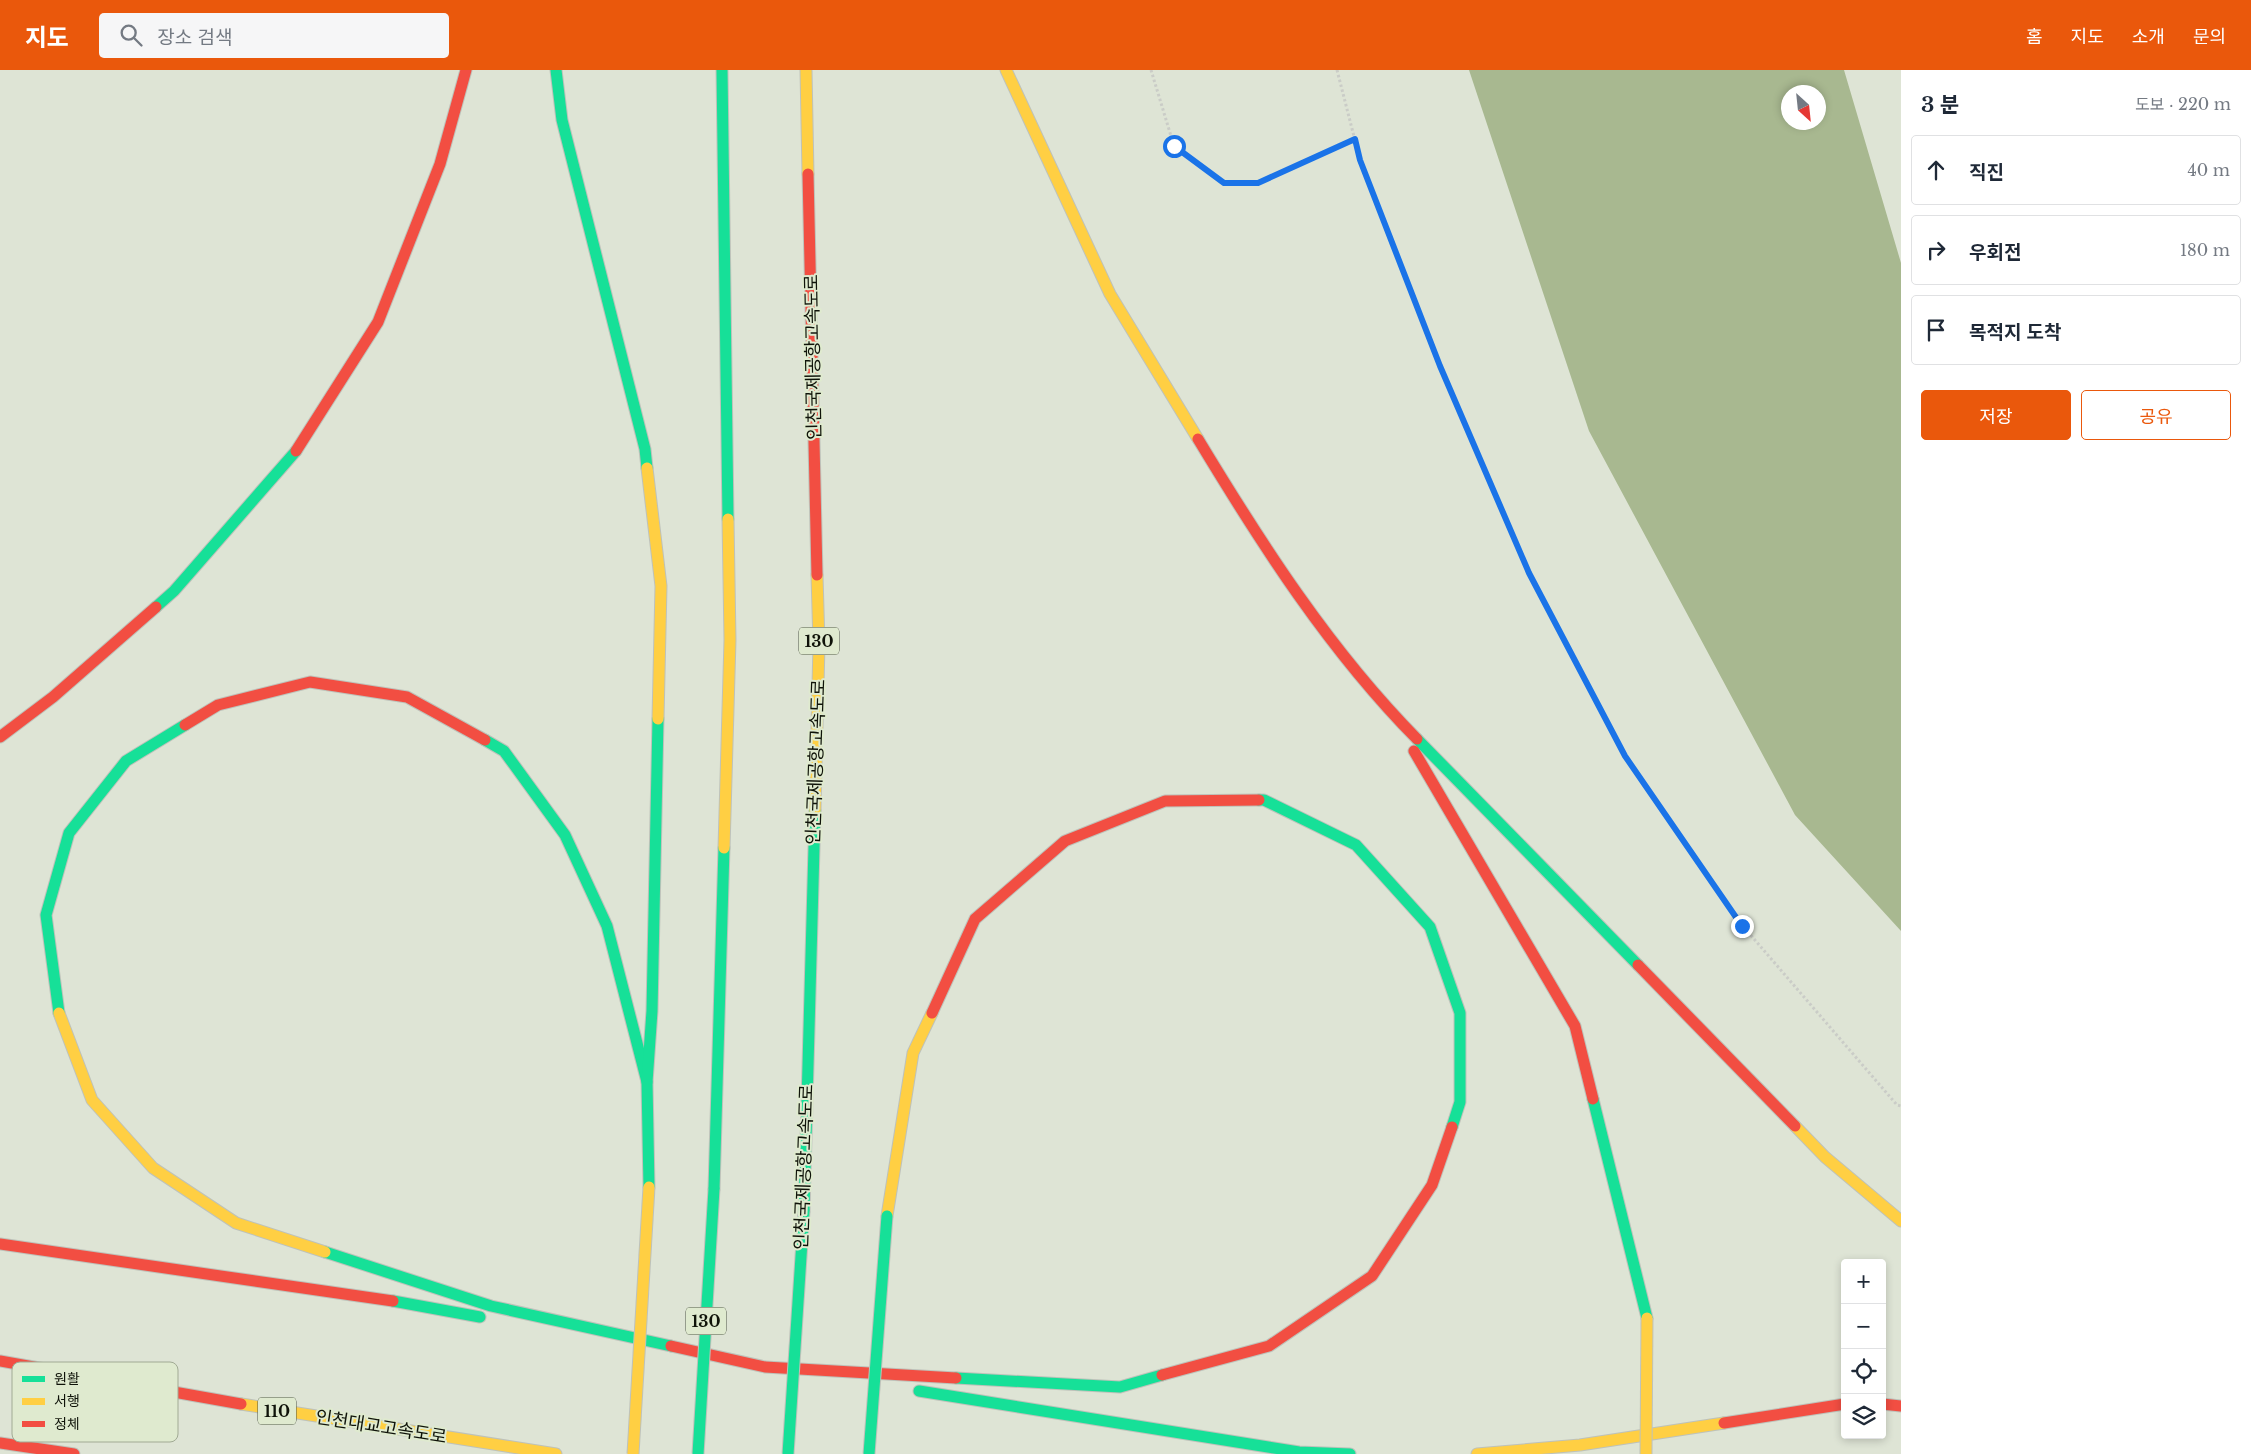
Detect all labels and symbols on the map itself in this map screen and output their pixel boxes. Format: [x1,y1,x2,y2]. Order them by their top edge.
north arrow [1781,85,1826,130]
route start [1163,135,1186,158]
street label: 인천국제공항고속도로 [801,274,825,440]
road number: 130 [799,628,839,654]
street label: 인천국제공항고속도로 [802,679,830,845]
route end [1731,915,1754,938]
street label: 인천국제공항고속도로 [790,1084,818,1250]
road number: 130 [686,1308,726,1334]
legend [12,1362,178,1442]
text: 원활 [54,1370,80,1388]
text: 서행 [54,1392,80,1410]
road number: 110 [258,1398,296,1424]
street label: 인천대교고속도로 [314,1406,448,1448]
text: 정체 [54,1415,80,1433]

